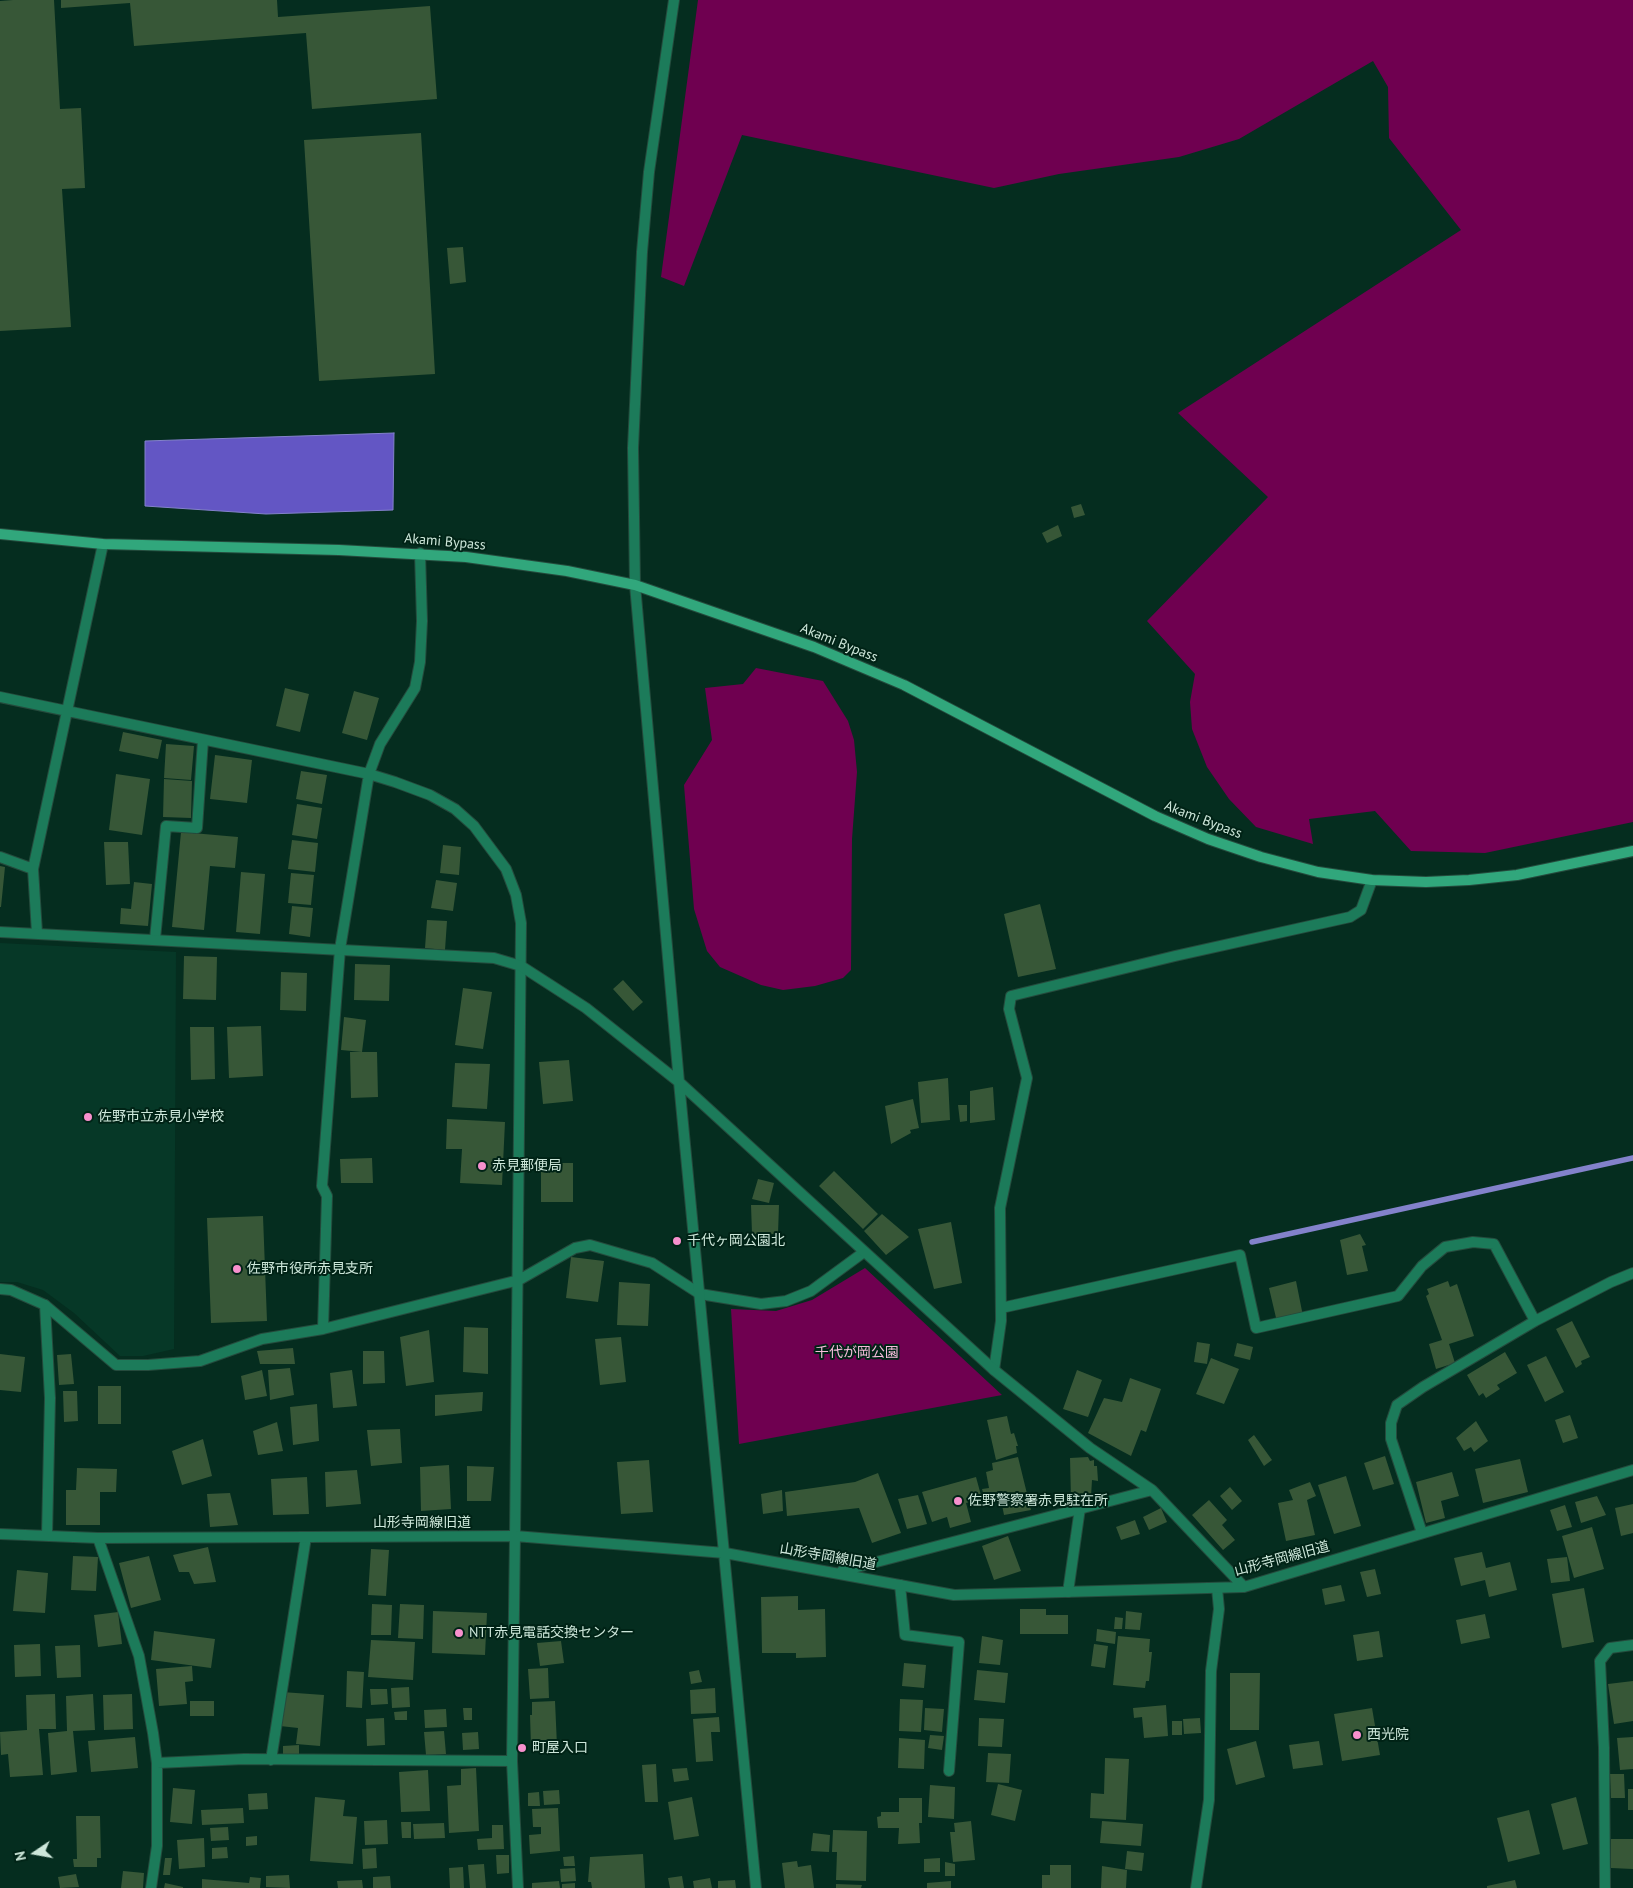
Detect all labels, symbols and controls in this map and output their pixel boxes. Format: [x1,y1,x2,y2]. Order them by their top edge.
street label: Akami Bypass [404,530,486,554]
street label: Akami Bypass [798,620,880,666]
street label: Akami Bypass [1162,798,1244,842]
place label: 佐野市立赤見小学校 [98,1109,224,1125]
marker: 佐野市立赤見小学校 [82,1111,94,1123]
place label: 赤見郵便局 [492,1158,562,1174]
marker: 赤見郵便局 [476,1160,488,1172]
place label: 千代ヶ岡公園北 [687,1233,785,1249]
marker: 千代ヶ岡公園北 [671,1235,683,1247]
place label: 佐野市役所赤見支所 [247,1261,373,1277]
marker: 佐野市役所赤見支所 [231,1263,243,1275]
park label: 千代が岡公園 [815,1345,899,1361]
place label: 佐野警察署赤見駐在所 [968,1493,1108,1509]
marker: 佐野警察署赤見駐在所 [952,1495,964,1507]
street label: 山形寺岡線旧道 [373,1515,471,1531]
street label: 山形寺岡線旧道 [1232,1538,1332,1580]
street label: 山形寺岡線旧道 [778,1540,878,1574]
place label: NTT赤見電話交換センター [469,1625,634,1641]
marker: NTT赤見電話交換センター [453,1627,465,1639]
place label: 西光院 [1367,1727,1409,1743]
marker: 西光院 [1351,1729,1363,1741]
place label: 町屋入口 [532,1740,588,1756]
marker: 町屋入口 [516,1742,528,1754]
north arrow [10,1828,60,1878]
text: N [11,1850,30,1862]

